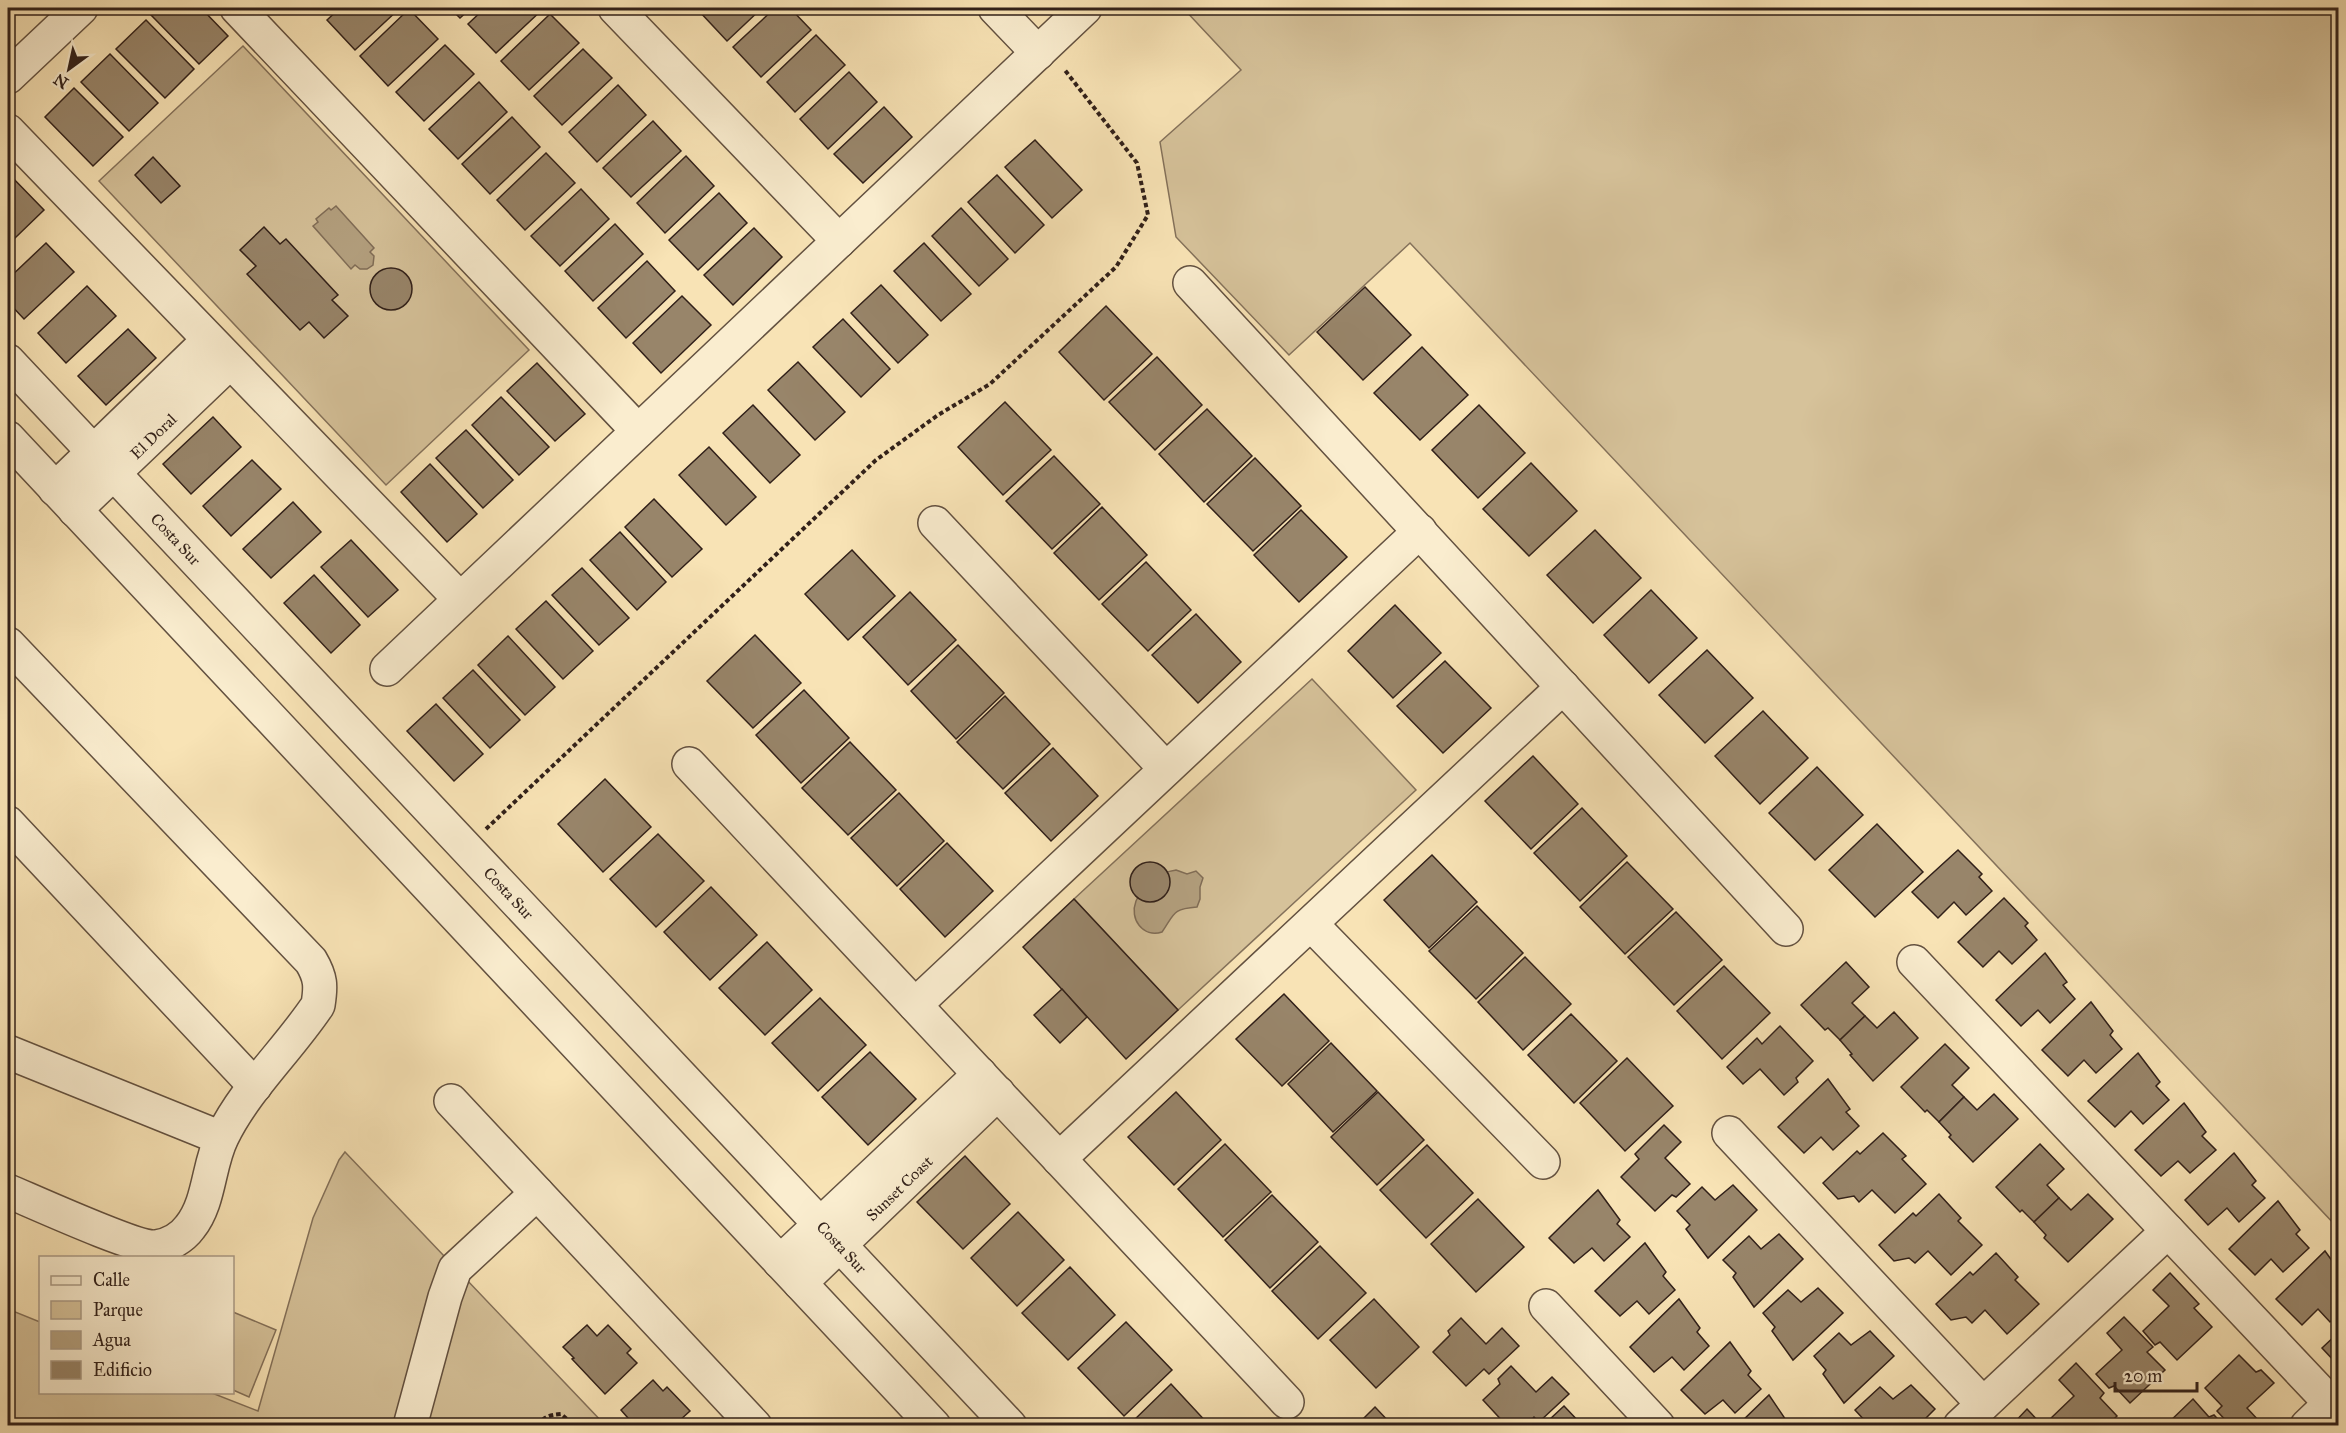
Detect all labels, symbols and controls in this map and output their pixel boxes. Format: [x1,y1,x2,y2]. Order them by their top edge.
north arrow [39,39,99,99]
text: N [50,69,72,93]
street label: El Doral [126,409,181,463]
street label: Costa Sur [147,509,205,569]
street label: Costa Sur [480,863,538,923]
street label: Sunset Coast [862,1152,937,1225]
street label: Costa Sur [813,1217,871,1277]
legend [39,1256,234,1394]
text: Calle [93,1269,130,1291]
text: Parque [93,1299,143,1322]
text: Agua [92,1329,131,1352]
scale bar [2115,1355,2198,1393]
text: Edificio [93,1359,152,1381]
text: 20 m [2124,1365,2162,1387]

